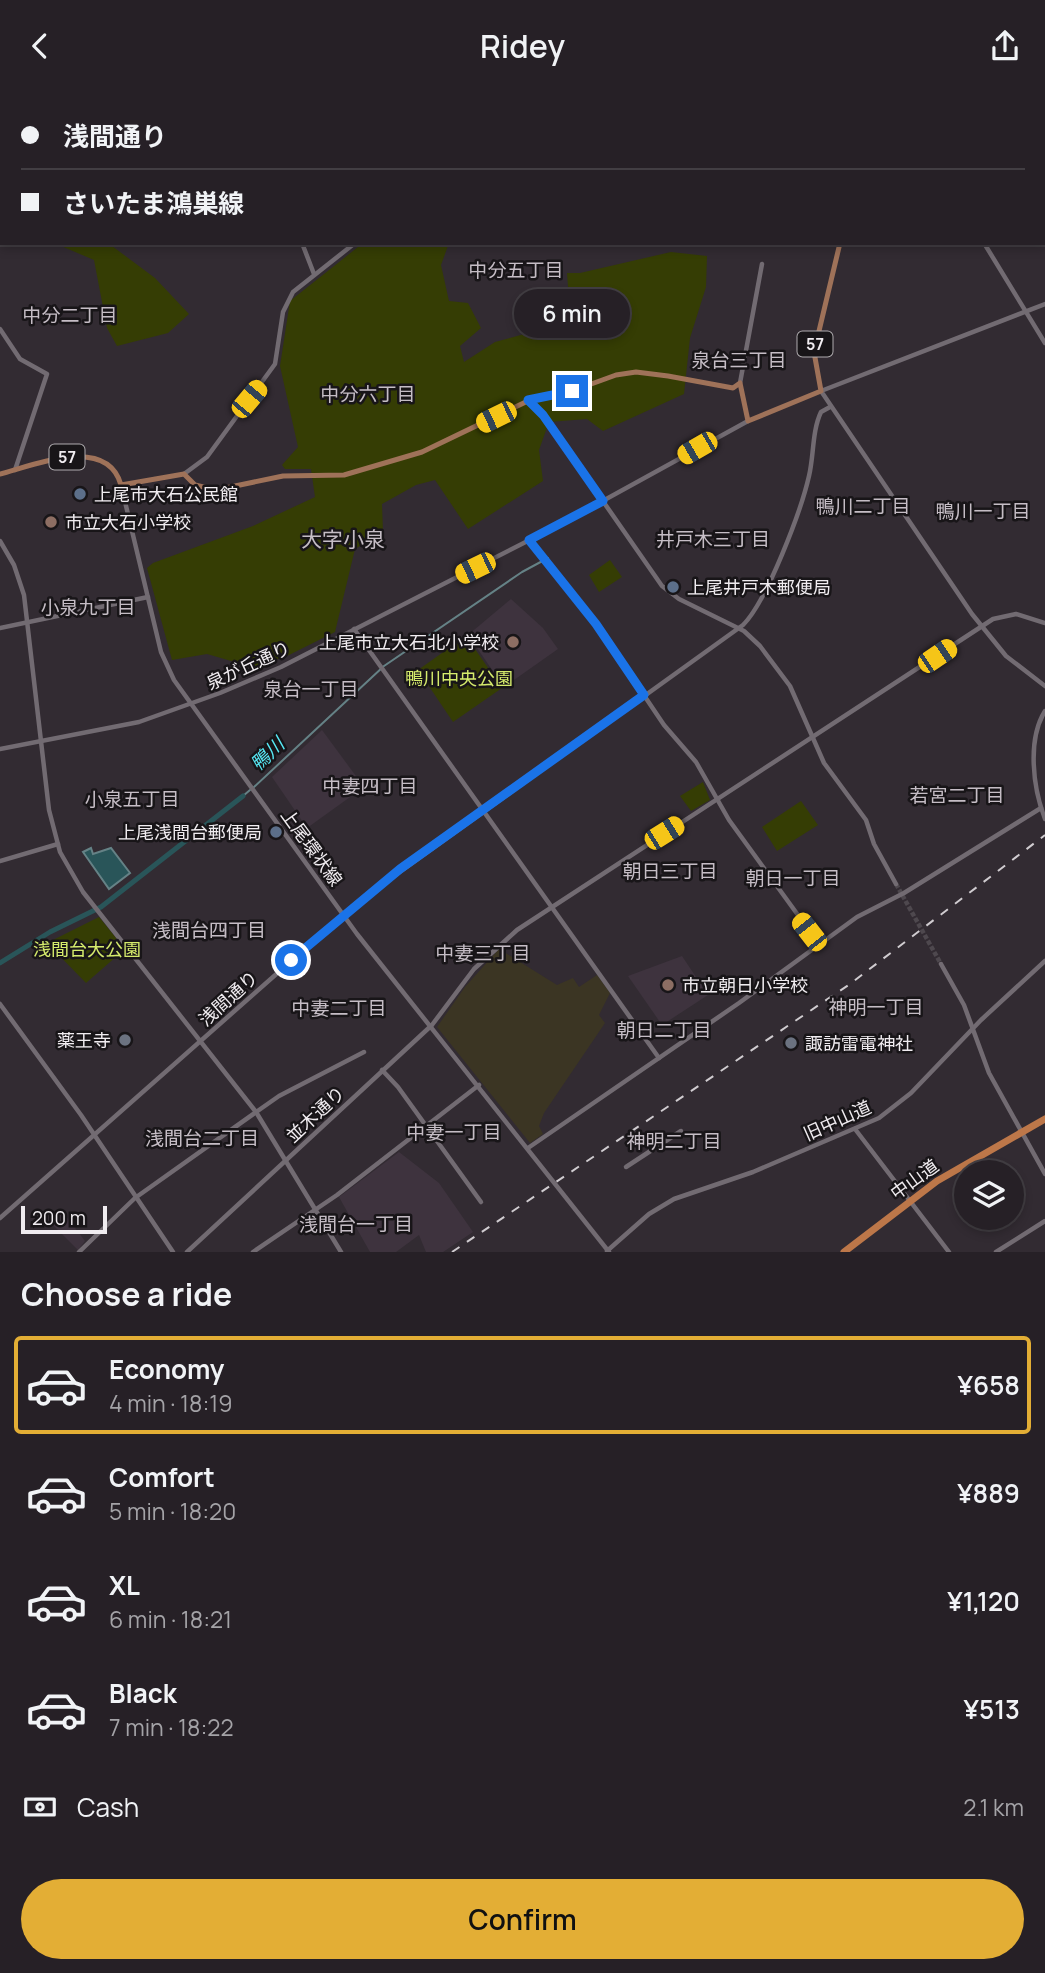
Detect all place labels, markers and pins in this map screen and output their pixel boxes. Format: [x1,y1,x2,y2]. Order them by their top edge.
place label: 上尾市大石公民館 [94,482,238,506]
marker: 上尾市大石公民館 [72,486,88,502]
place label: 市立大石小学校 [65,510,191,534]
marker: 市立大石小学校 [43,514,59,530]
place label: 上尾井戸木郵便局 [687,575,831,599]
marker: 上尾井戸木郵便局 [665,579,681,595]
place label: 上尾市立大石北小学校 [319,630,499,654]
marker: 上尾市立大石北小学校 [505,634,521,650]
place label: 上尾浅間台郵便局 [118,820,262,844]
marker: 上尾浅間台郵便局 [268,824,284,840]
place label: 市立朝日小学校 [682,973,808,997]
marker: 市立朝日小学校 [660,977,676,993]
place label: 薬王寺 [57,1028,111,1052]
place label: 諏訪雷電神社 [805,1031,913,1055]
marker: 薬王寺 [117,1032,133,1048]
marker: 諏訪雷電神社 [783,1035,799,1051]

